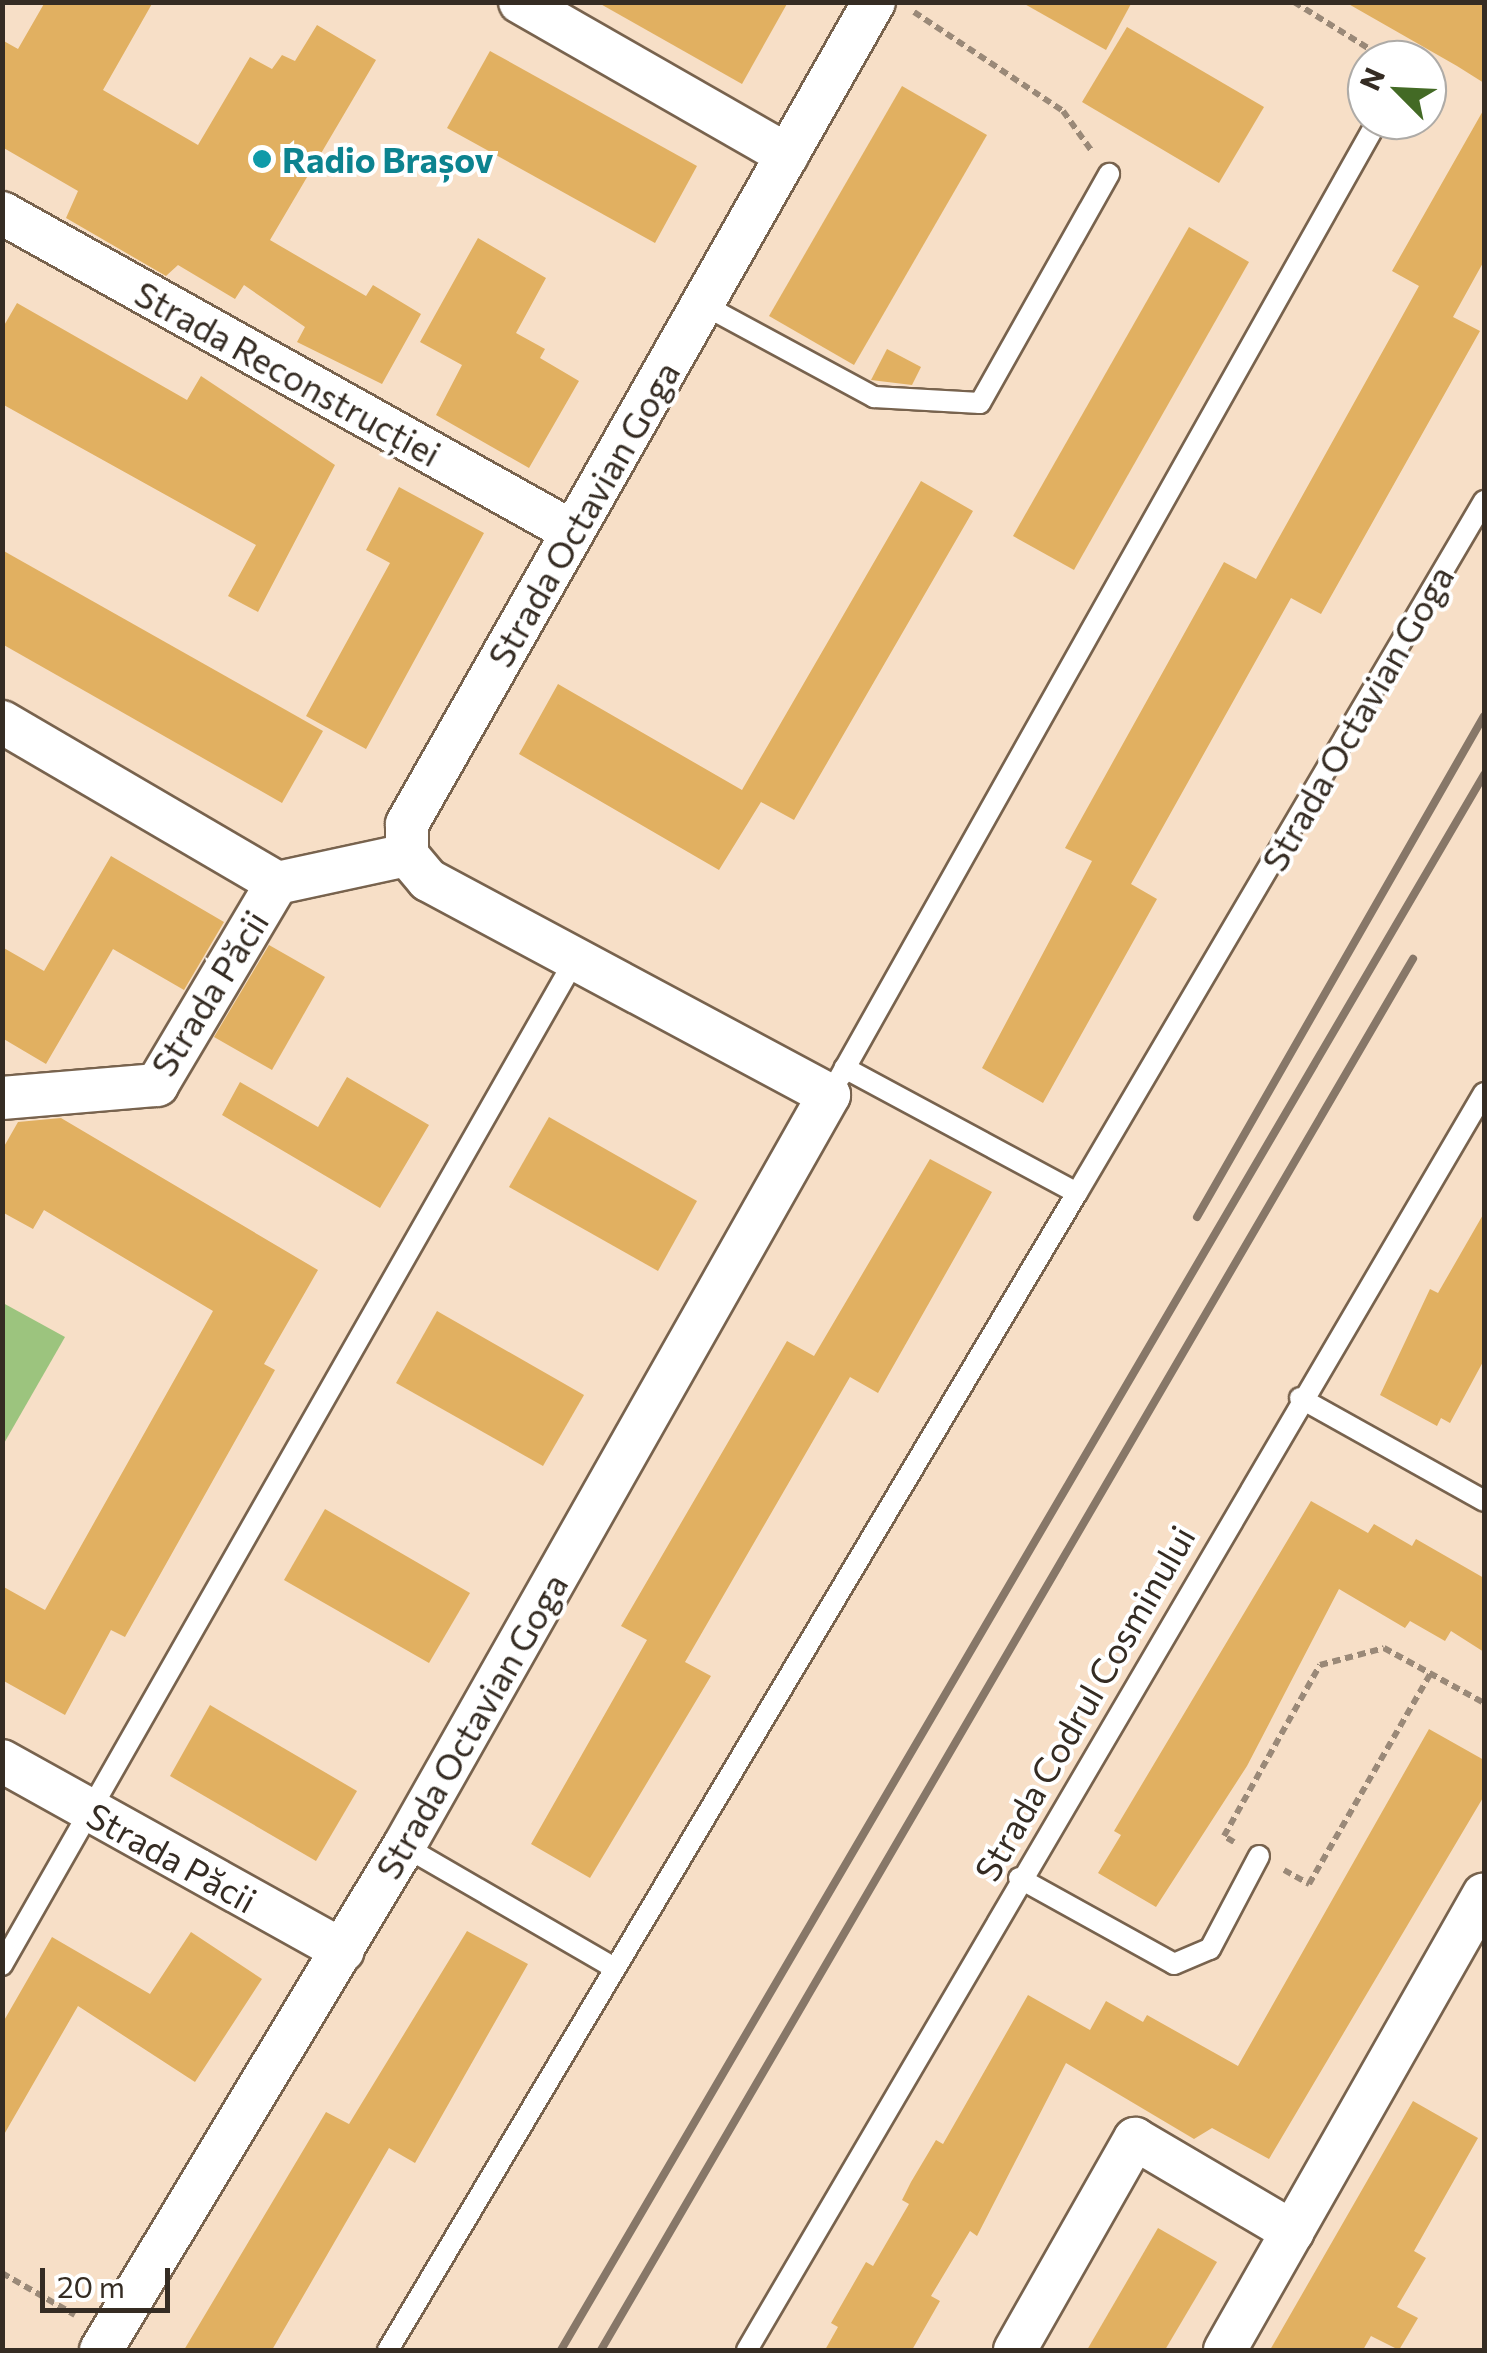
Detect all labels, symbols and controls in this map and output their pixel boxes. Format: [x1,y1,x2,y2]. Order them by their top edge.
north arrow [1347,40,1447,140]
text: N [1352,62,1391,95]
place label: Radio Brașov [282,138,493,180]
marker: Radio Brașov [251,148,273,170]
street label: Strada Reconstrucției [128,272,448,474]
street label: Strada Octavian Goga [478,354,688,674]
street label: Strada Octavian Goga [1252,558,1462,878]
street label: Strada Păcii [142,903,276,1083]
street label: Strada Codrul Cosminului [965,1518,1203,1888]
street label: Strada Octavian Goga [366,1566,576,1886]
street label: Strada Păcii [80,1793,264,1921]
scale bar [45,2248,175,2310]
text: 20 m [57,2267,125,2304]

